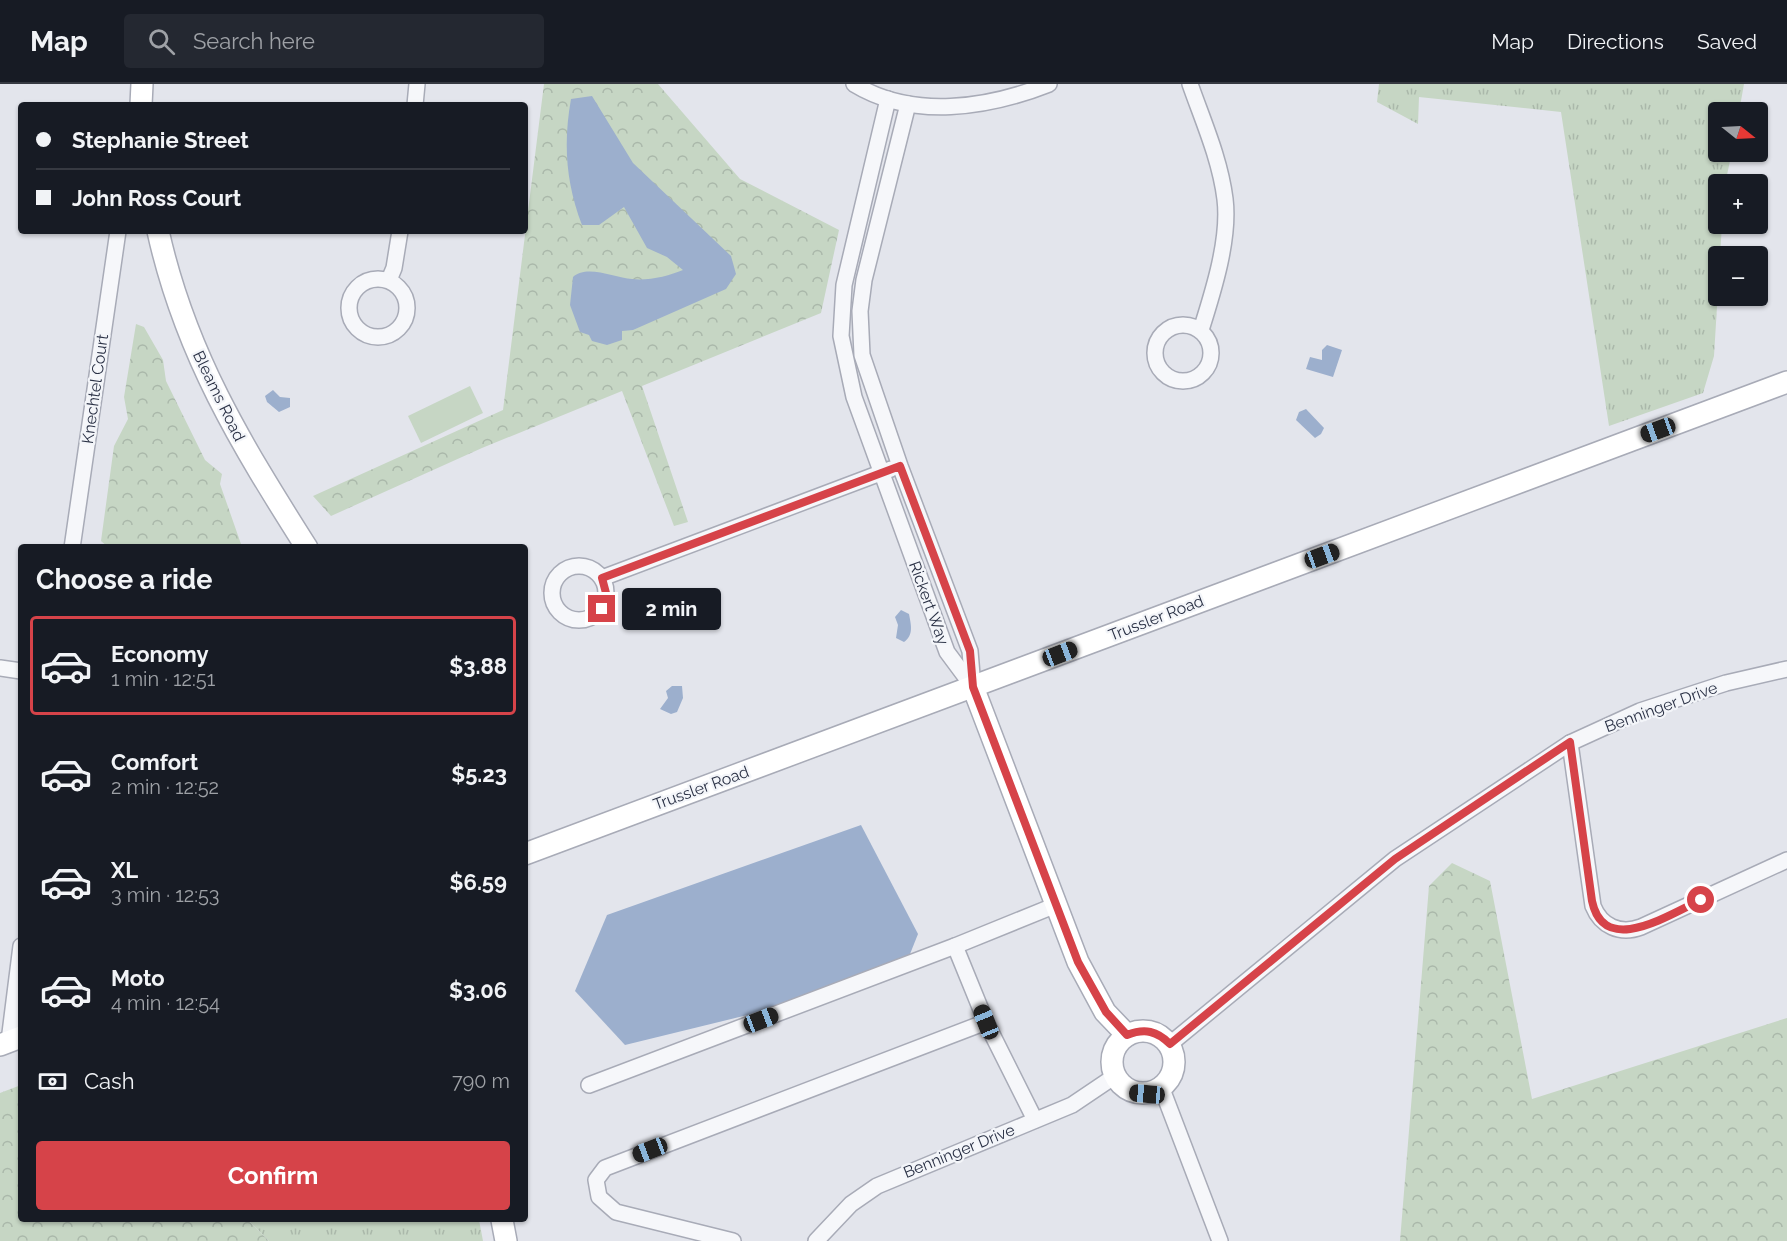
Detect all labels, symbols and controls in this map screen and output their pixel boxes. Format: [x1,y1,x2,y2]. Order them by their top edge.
search box [124,14,544,68]
text: Map [30,25,88,58]
icon: search [145,25,178,58]
text: Search here [193,28,315,54]
text: Map [1491,29,1534,54]
text: Directions [1567,29,1664,54]
text: Saved [1697,29,1757,54]
north arrow [1708,102,1768,162]
map controls [1708,102,1768,306]
text: Stephanie Street [72,127,249,153]
button: + [1708,174,1768,234]
text: John Ross Court [72,185,241,211]
button: − [1708,246,1768,306]
street label: Knechtel Court [78,332,112,445]
street label: Bleams Road [189,348,249,444]
car [1638,415,1678,445]
car [1302,541,1342,571]
street label: Rickert Way [905,559,953,648]
text: Choose a ride [36,564,212,595]
callout: 2 min [623,588,722,630]
street label: Trussler Road [1106,591,1206,645]
route end [588,595,615,622]
text: 2 min [646,597,697,621]
icon: car [39,639,93,693]
car [1040,639,1080,669]
text: Economy [111,641,209,667]
text: $3.88 [449,653,507,679]
text: 1 min · 12:51 [111,667,215,691]
street label: Benninger Drive [1602,678,1720,736]
icon: car [39,747,93,801]
text: Comfort [111,749,198,775]
text: $5.23 [451,761,507,787]
street label: Trussler Road [651,762,751,814]
text: 2 min · 12:52 [111,775,219,799]
icon: car [39,855,93,909]
text: XL [111,857,138,883]
text: $6.59 [450,869,507,895]
text: 3 min · 12:53 [111,883,219,907]
route start [1687,886,1714,913]
icon: car [39,963,93,1017]
text: Moto [111,965,165,991]
text: $3.06 [449,977,507,1003]
text: 4 min · 12:54 [111,991,220,1015]
car [971,1002,1001,1042]
car [741,1005,781,1035]
icon: cash [36,1065,69,1098]
text: Cash [84,1068,135,1094]
text: 790 m [452,1069,510,1093]
car [1128,1083,1166,1105]
street label: Benninger Drive [901,1120,1017,1182]
car [630,1135,670,1165]
button: Confirm [36,1141,510,1210]

